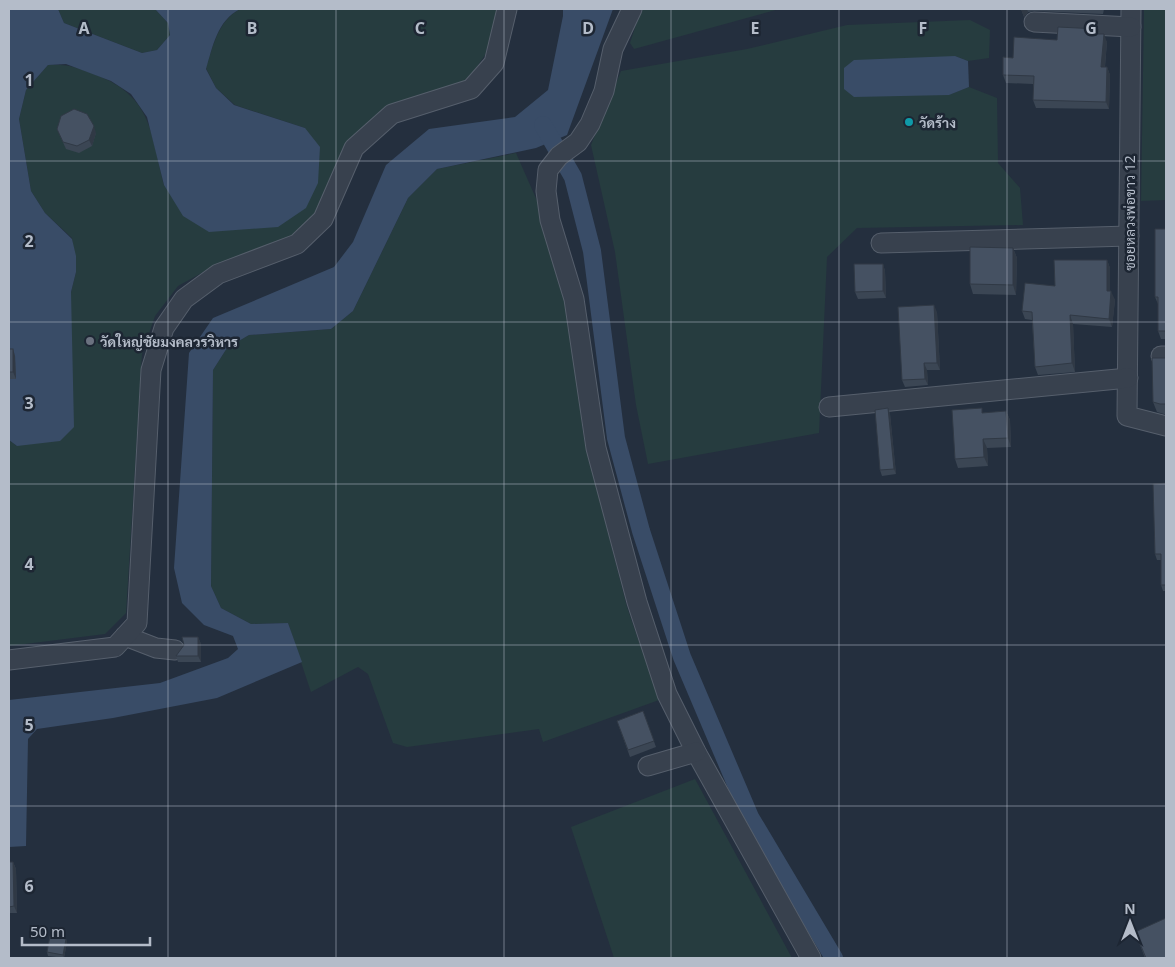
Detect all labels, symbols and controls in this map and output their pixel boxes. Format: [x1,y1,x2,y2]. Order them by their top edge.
text: A [78,17,90,39]
text: B [247,17,257,39]
text: C [415,17,425,39]
text: D [582,17,594,39]
text: E [751,17,760,39]
text: F [919,17,927,39]
text: G [1085,17,1097,39]
text: 1 [24,69,34,91]
place label: วัดร้าง [919,113,956,132]
marker: วัดร้าง [903,116,915,128]
street label: ซอยหลวงพ่อขาว 12 [1120,155,1139,271]
text: 2 [24,230,34,252]
place label: วัดใหญ่ชัยมงคลวรวิหาร [100,332,238,351]
marker: วัดใหญ่ชัยมงคลวรวิหาร [84,335,96,347]
text: 3 [24,392,34,414]
text: 4 [24,553,34,575]
text: 5 [24,714,34,736]
text: 6 [24,875,34,897]
north arrow [1105,897,1155,947]
text: N [1124,899,1136,918]
scale bar [22,914,150,946]
text: 50 m [30,921,65,941]

